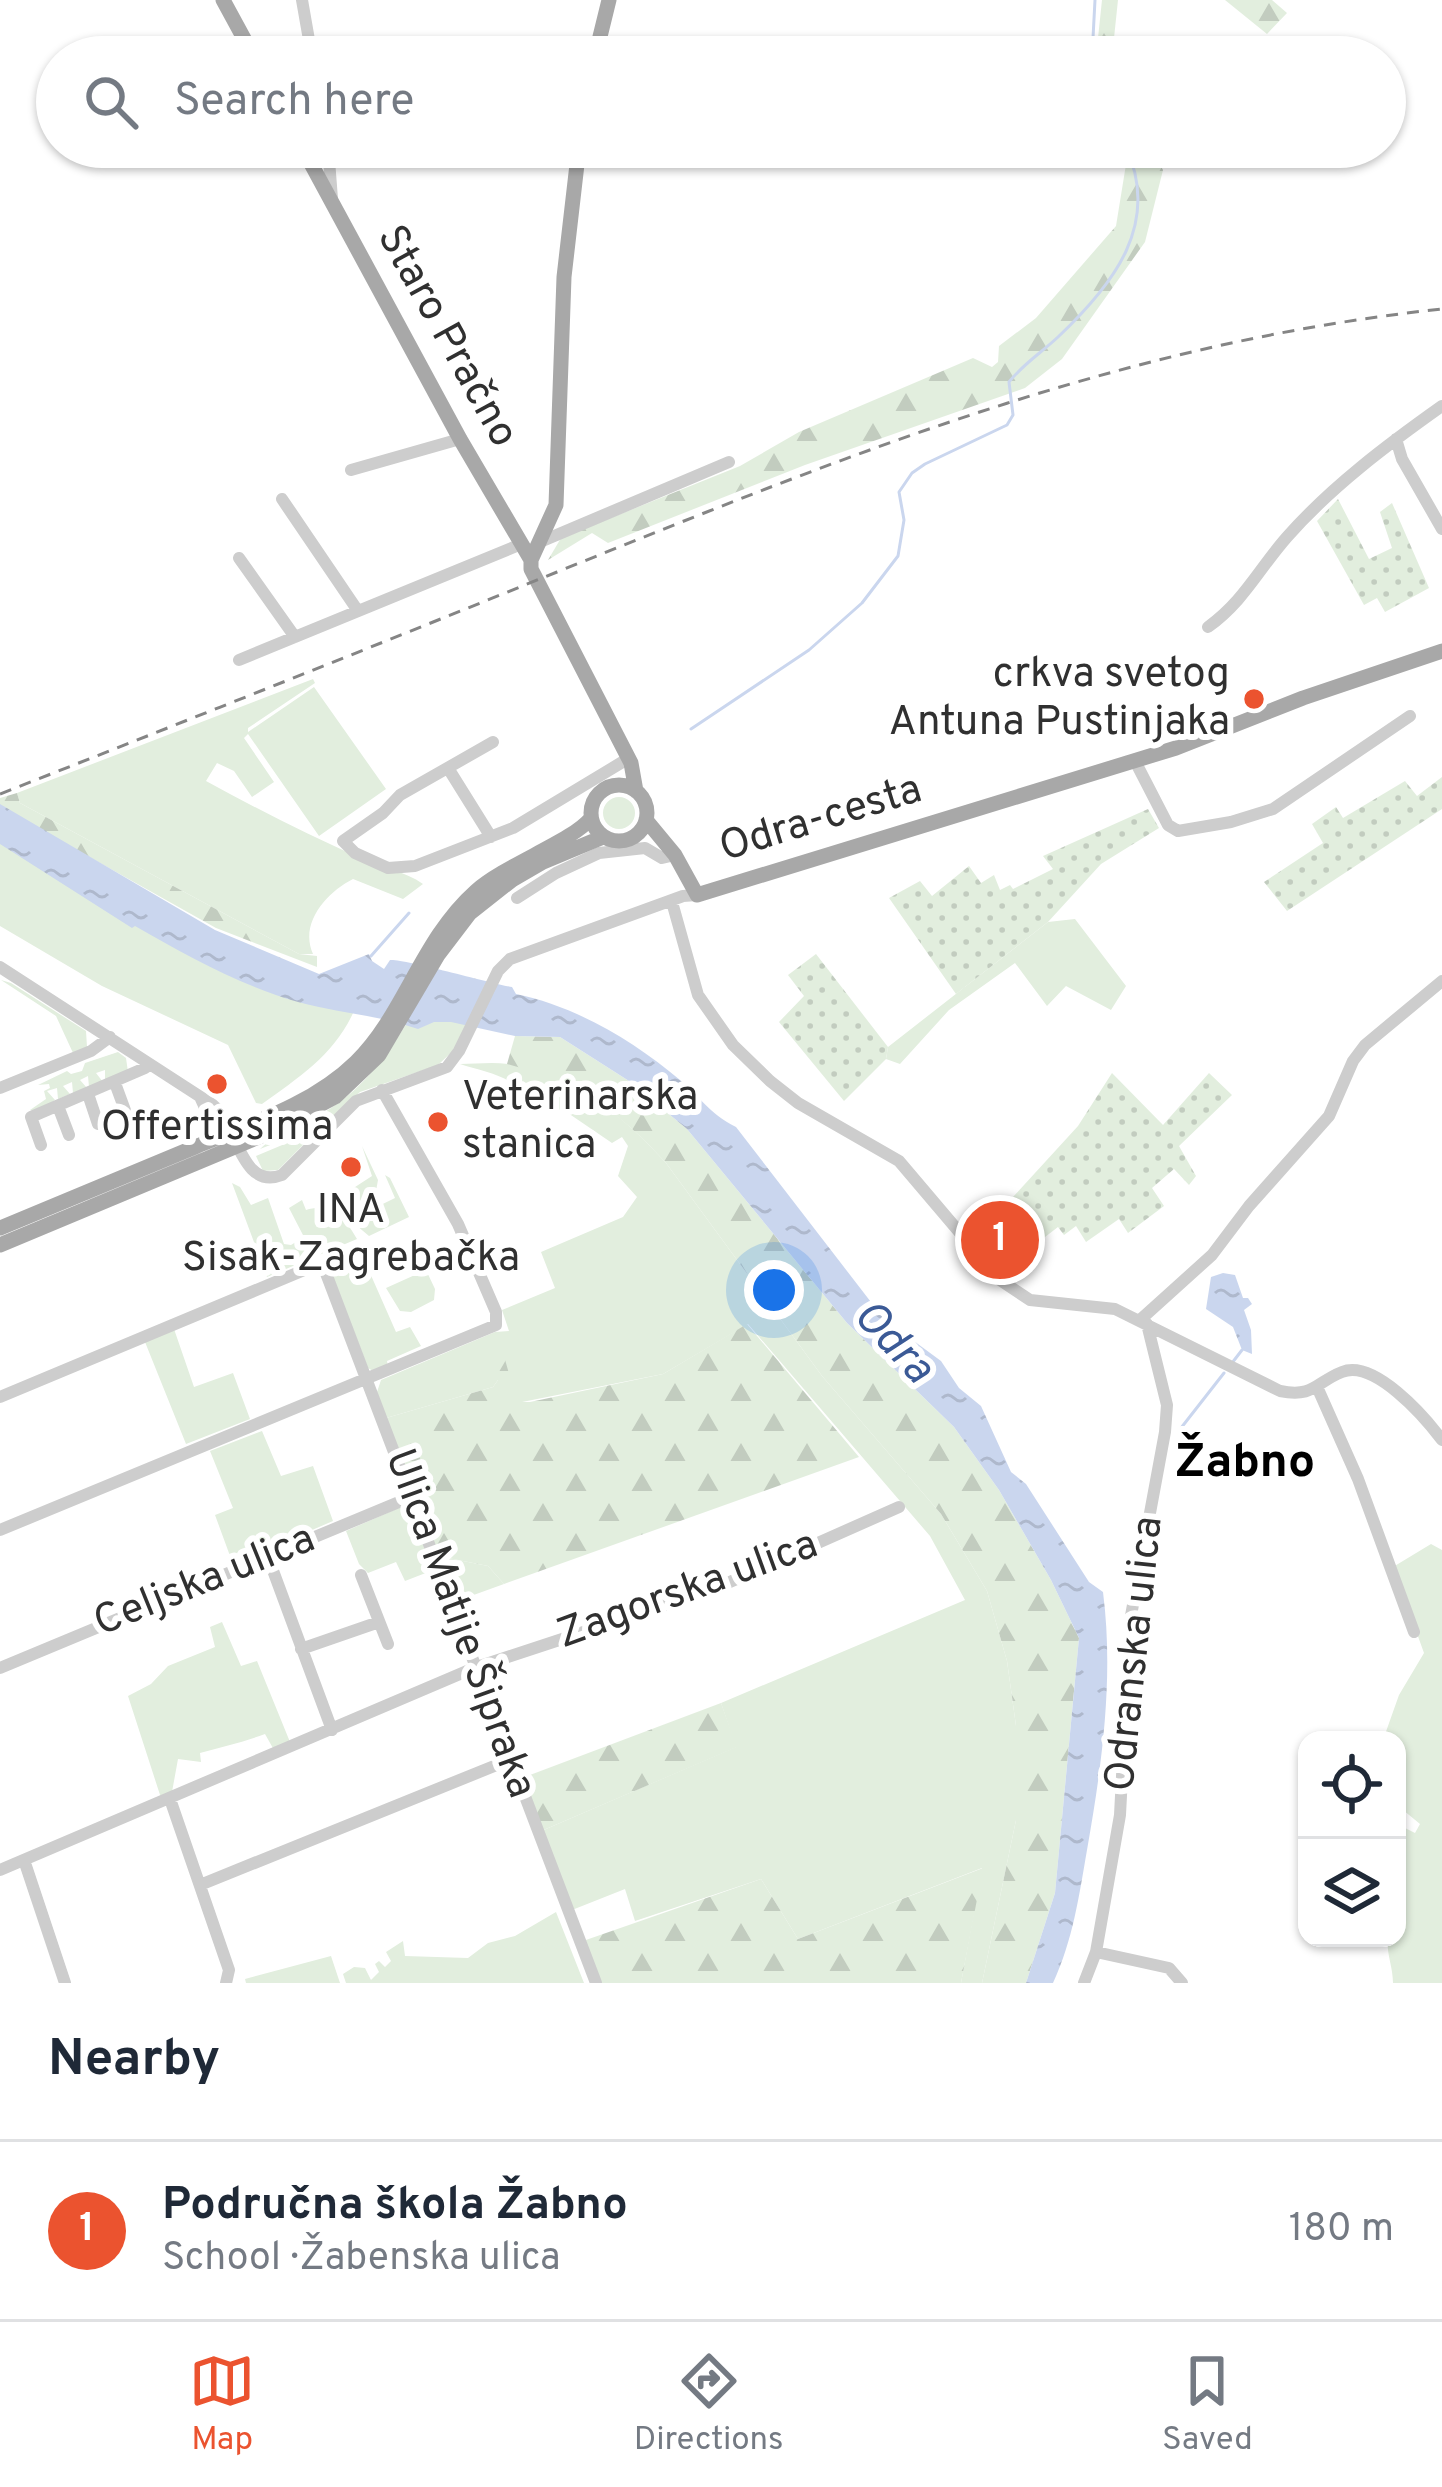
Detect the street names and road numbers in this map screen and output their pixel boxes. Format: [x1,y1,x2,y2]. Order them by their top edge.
street label: Staro Pračno [363,217,529,457]
street label: Odra-cesta [713,764,929,876]
street label: Ulica Matije Šipraka [371,1442,549,1806]
street label: Celjska ulica [87,1514,323,1650]
street label: Odranska ulica [1095,1514,1177,1794]
street label: Zagorska ulica [550,1519,826,1663]

